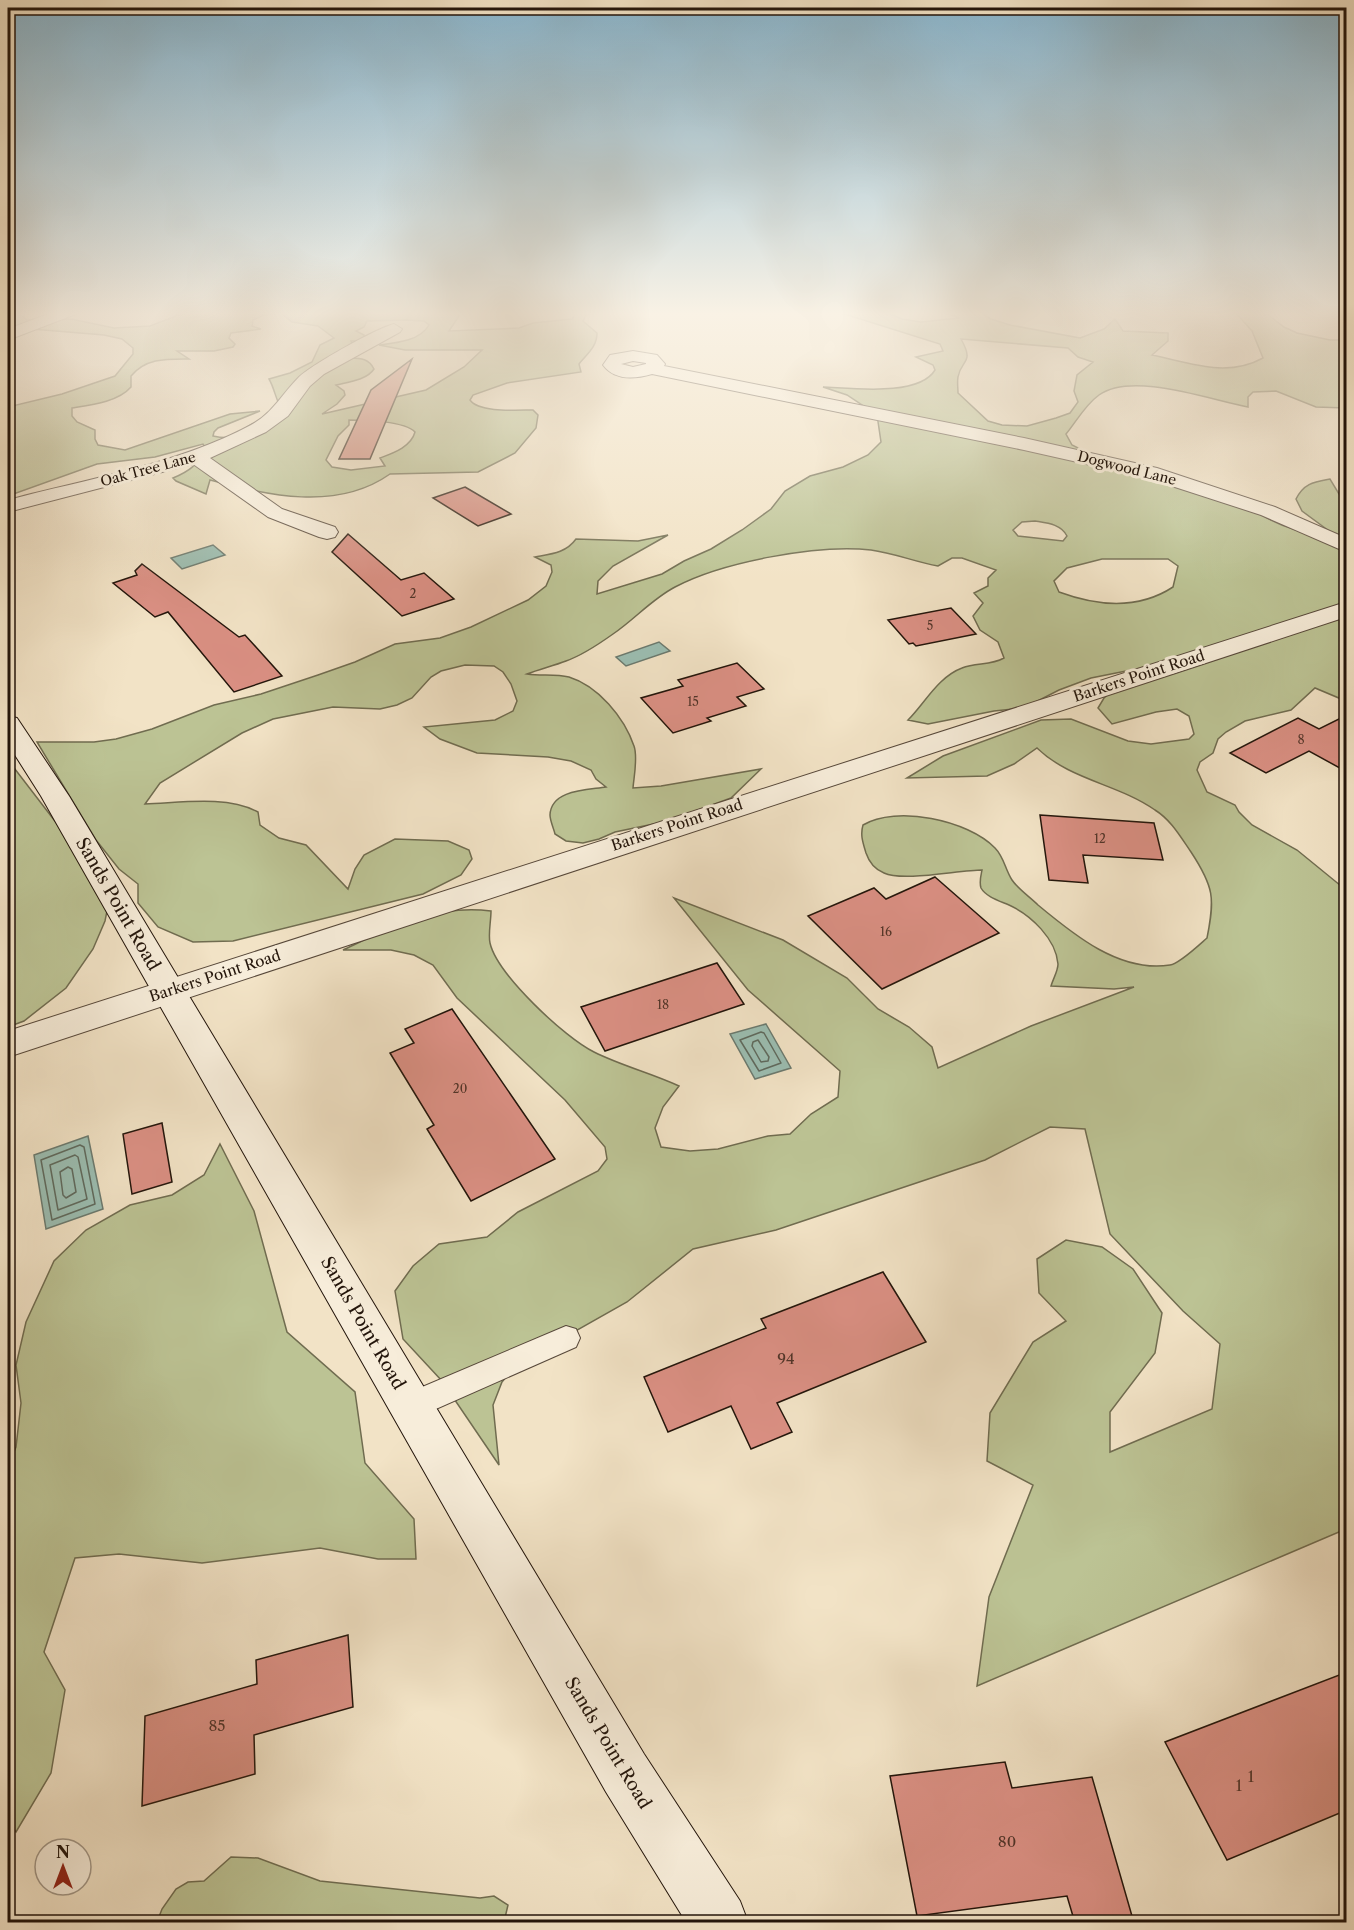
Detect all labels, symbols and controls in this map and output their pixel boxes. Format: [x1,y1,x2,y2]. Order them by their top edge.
street label: Dogwood Lane [1076,447,1178,489]
street label: Oak Tree Lane [98,448,198,490]
house number: 2 [410,586,417,601]
house number: 5 [927,618,933,633]
street label: Barkers Point Road [1071,645,1207,706]
house number: 15 [687,694,699,709]
house number: 8 [1297,732,1305,747]
street label: Barkers Point Road [609,794,745,855]
house number: 12 [1094,831,1106,846]
street label: Sands Point Road [71,834,165,974]
house number: 16 [880,924,892,939]
street label: Barkers Point Road [147,945,283,1006]
house number: 18 [657,997,669,1012]
house number: 20 [453,1081,467,1096]
street label: Sands Point Road [316,1253,410,1393]
house number: 94 [777,1349,795,1368]
street label: Sands Point Road [560,1673,656,1813]
house number: 85 [208,1716,226,1735]
house number: 1 [1248,1767,1255,1786]
house number: 1 [1236,1776,1243,1795]
house number: 80 [998,1832,1016,1851]
north arrow [33,1837,93,1897]
text: N [56,1842,70,1862]

